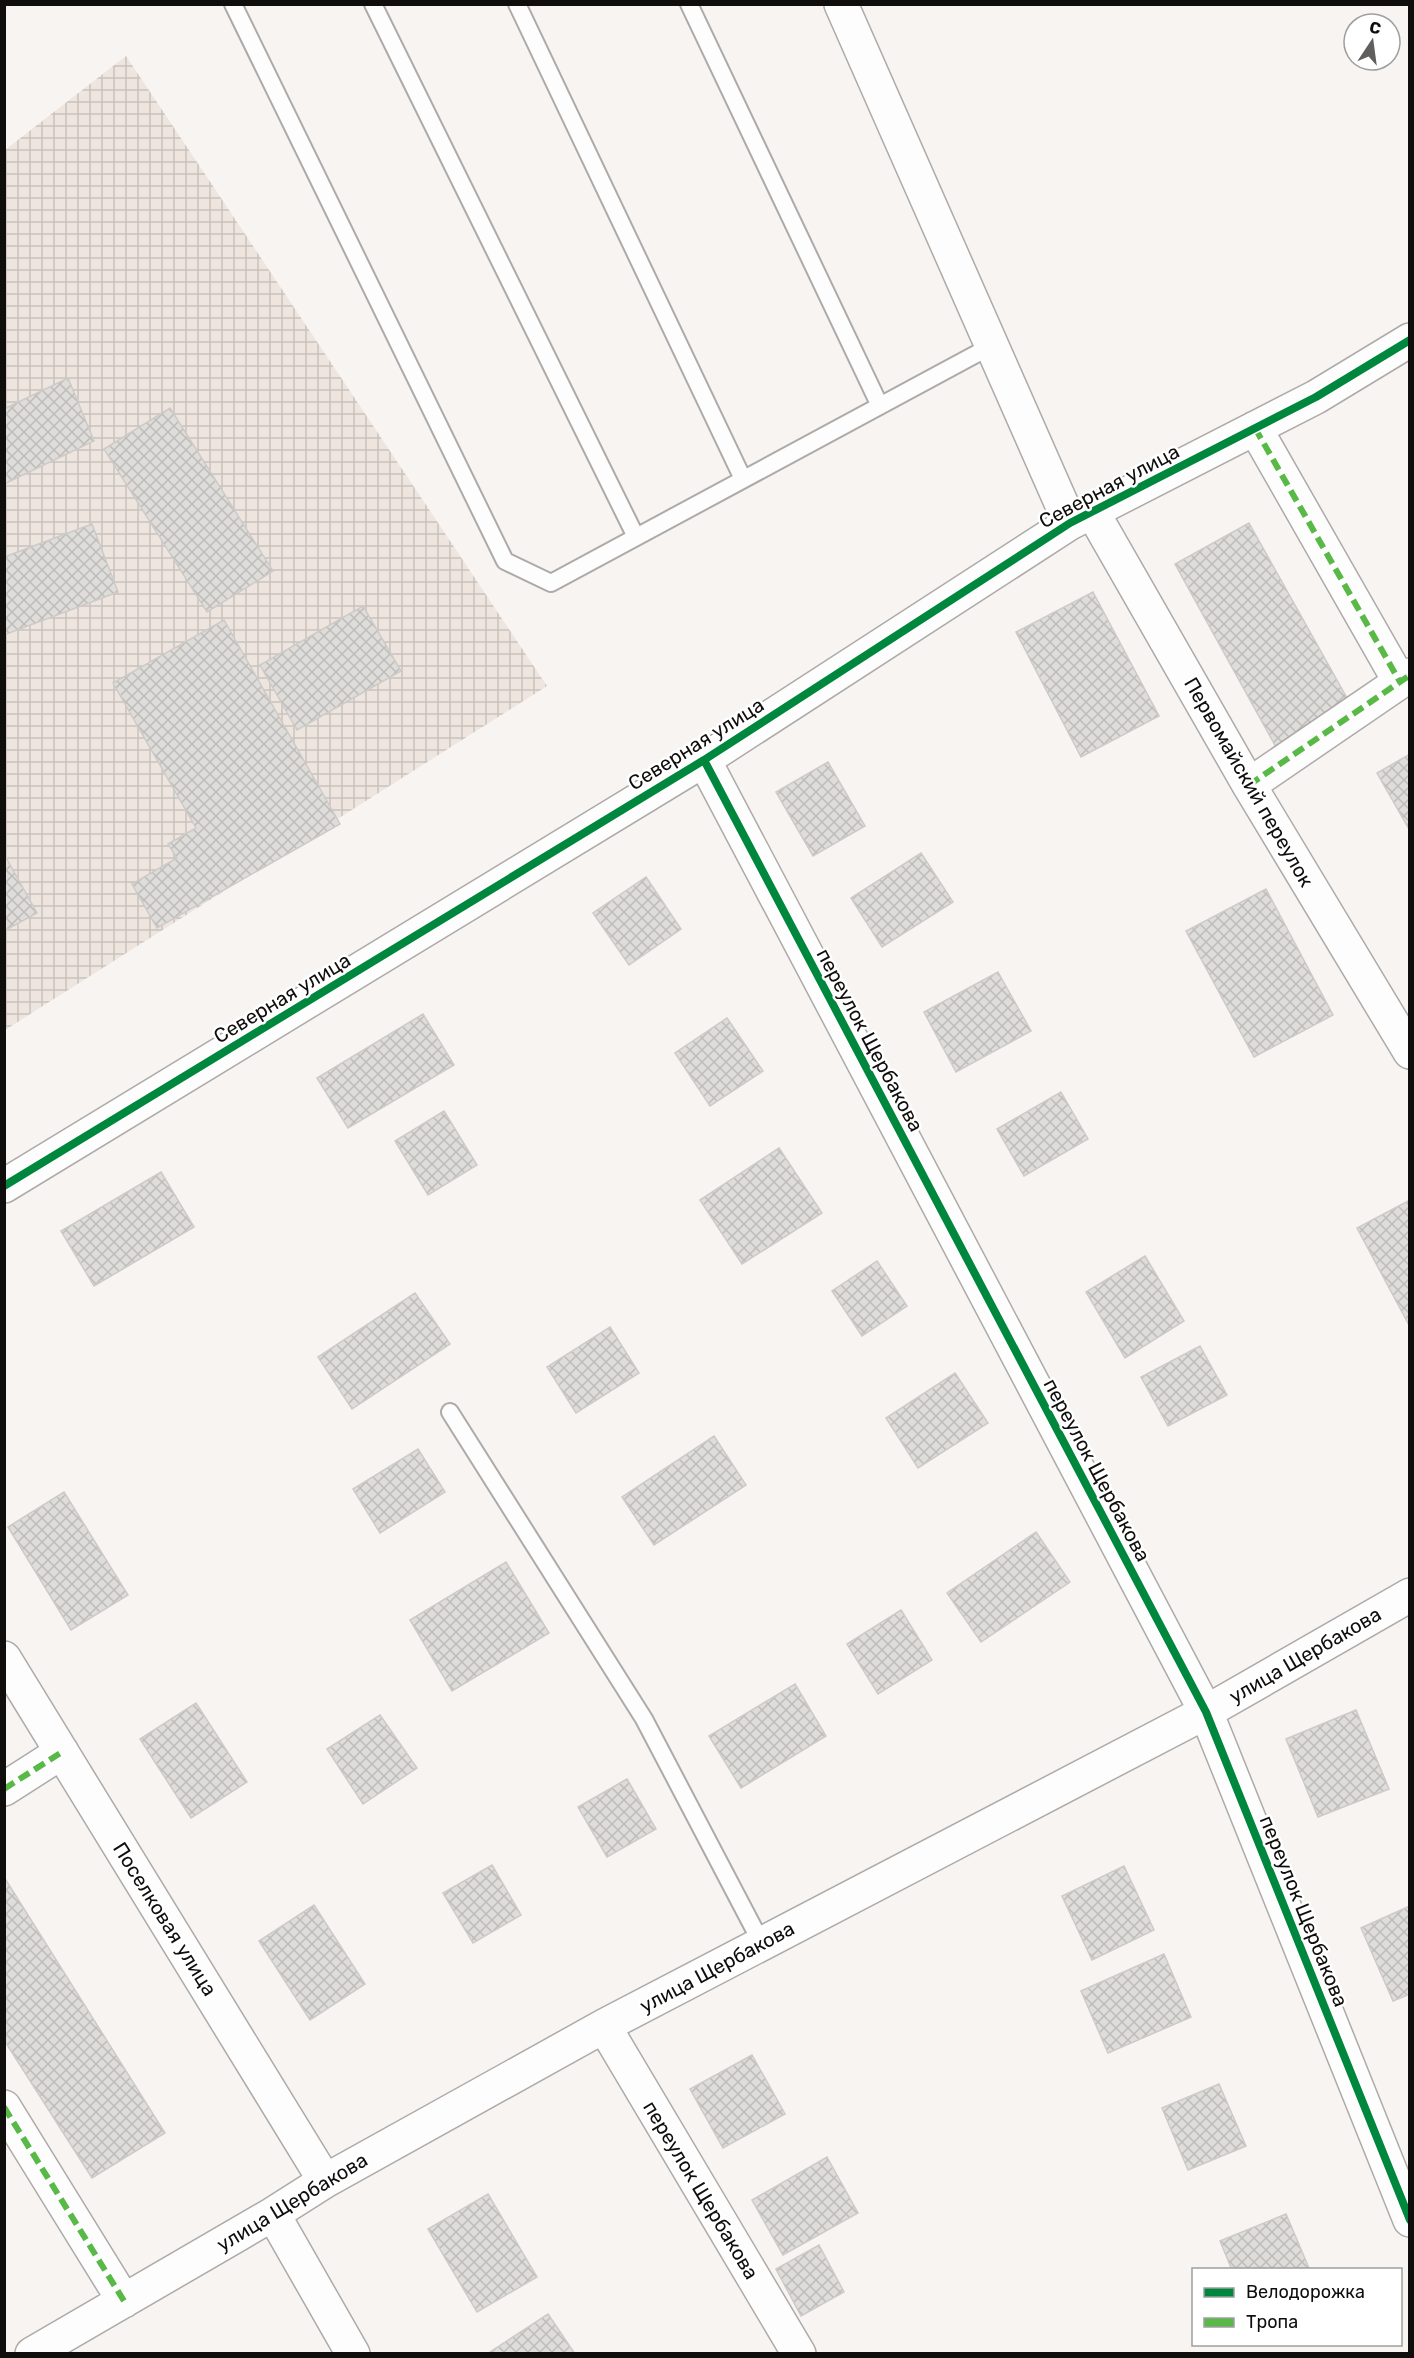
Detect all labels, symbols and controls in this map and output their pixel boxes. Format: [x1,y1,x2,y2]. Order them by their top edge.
north arrow [1342,12,1402,72]
text: С [1368,17,1383,38]
street label: Северная улица [1035,439,1183,533]
street label: Первомайский переулок [1179,673,1319,891]
street label: Северная улица [624,693,768,795]
street label: переулок Щербакова [812,944,928,1136]
street label: Северная улица [209,948,355,1048]
street label: переулок Щербакова [1039,1374,1155,1566]
street label: улица Щербакова [1225,1602,1385,1708]
street label: переулок Щербакова [1255,1812,1353,2010]
street label: Поселковая улица [108,1838,222,2000]
street label: улица Щербакова [636,1916,798,2018]
street label: переулок Щербакова [638,2096,764,2284]
street label: улица Щербакова [212,2148,372,2256]
legend [1192,2268,1402,2346]
text: Велодорожка [1246,2281,1365,2303]
text: Тропа [1246,2311,1298,2333]

